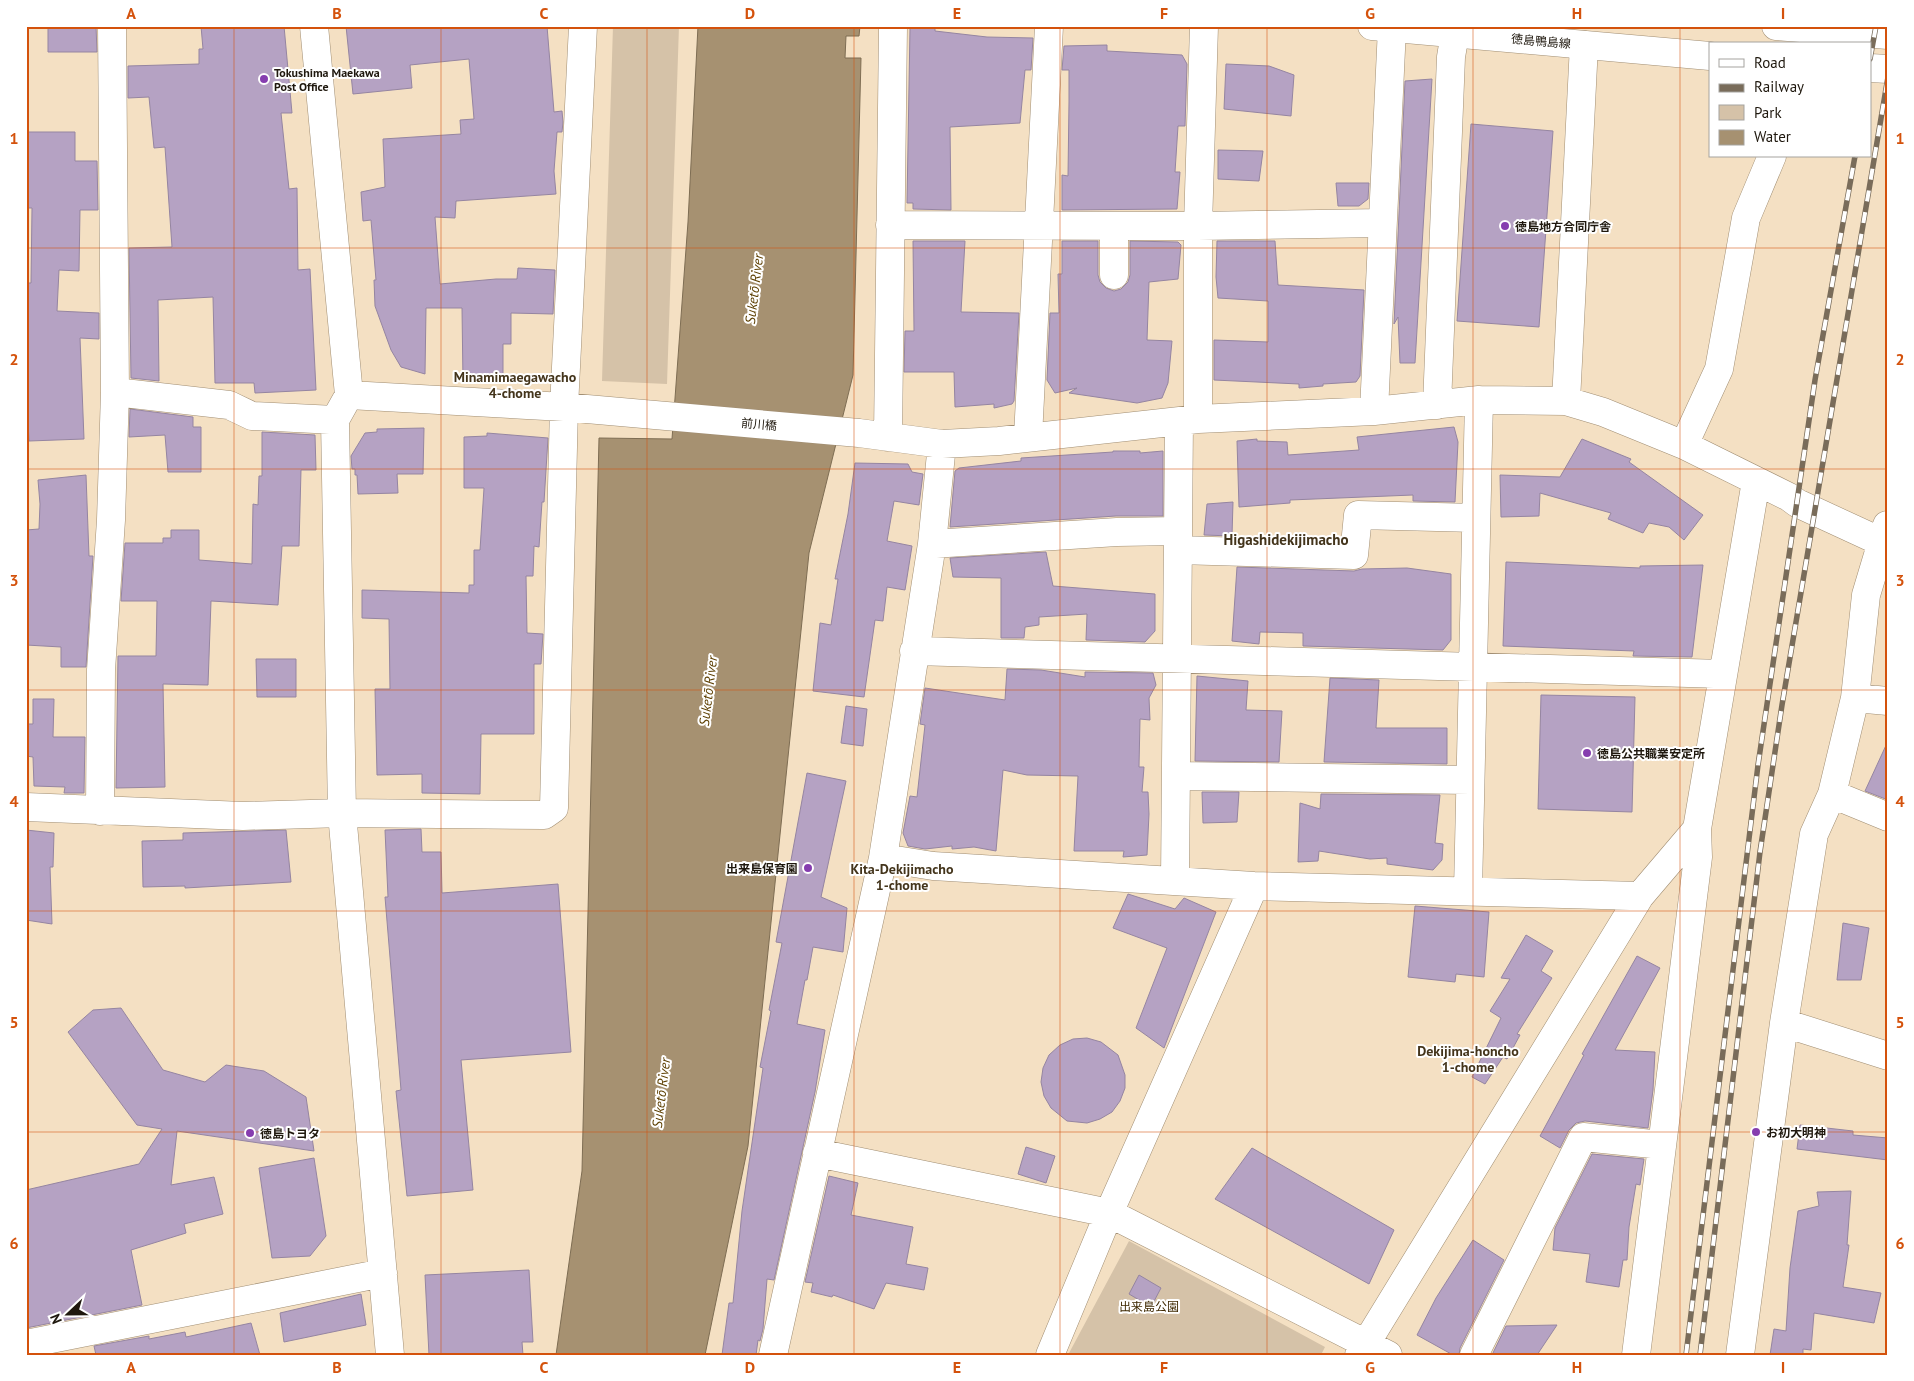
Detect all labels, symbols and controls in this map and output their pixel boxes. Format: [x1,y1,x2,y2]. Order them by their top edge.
text: A [126,3,136,23]
text: B [332,3,342,23]
text: C [540,3,549,23]
text: D [745,3,755,23]
text: E [953,3,961,23]
text: F [1160,3,1168,23]
text: G [1365,3,1375,23]
text: H [1572,3,1582,23]
text: I [1781,3,1785,23]
street label: 徳島鴨島線 [1510,31,1572,51]
legend [1709,42,1872,158]
text: Road [1754,53,1786,72]
place label: Tokushima Maekawa Post Office [274,65,380,94]
marker: Tokushima Maekawa Post Office [258,73,270,85]
text: Railway [1754,77,1804,96]
text: Park [1754,103,1782,122]
text: Water [1754,127,1791,146]
text: 1 [9,128,19,148]
text: 1 [1895,128,1905,148]
place label: 徳島地方合同庁舎 [1515,219,1611,234]
marker: 徳島地方合同庁舎 [1499,220,1511,232]
water label: Suketō River [741,252,767,325]
text: 2 [9,349,19,369]
text: 2 [1895,349,1905,369]
district label: Minamimaegawacho 4-chome [454,368,577,402]
street label: 前川橋 [740,415,778,433]
district label: Higashidekijimacho [1223,530,1349,549]
text: 3 [9,570,19,590]
text: 3 [1895,570,1905,590]
water label: Suketō River [695,654,721,727]
place label: 徳島公共職業安定所 [1597,746,1705,761]
marker: 徳島公共職業安定所 [1581,747,1593,759]
text: 4 [9,791,19,811]
text: 4 [1895,791,1905,811]
district label: Kita-Dekijimacho 1-chome [850,860,954,894]
place label: 出来島保育園 [726,861,798,876]
marker: 出来島保育園 [802,862,814,874]
text: 5 [9,1012,19,1032]
text: 5 [1895,1012,1905,1032]
district label: Dekijima-honcho 1-chome [1417,1042,1519,1076]
water label: Suketō River [648,1056,674,1129]
place label: お初大明神 [1766,1125,1826,1140]
place label: 徳島トヨタ [260,1126,320,1141]
marker: お初大明神 [1750,1126,1762,1138]
marker: 徳島トヨタ [244,1127,256,1139]
text: 6 [9,1233,19,1253]
text: 6 [1895,1233,1905,1253]
north arrow [42,1288,92,1338]
park label: 出来島公園 [1119,1299,1179,1314]
text: N [46,1311,66,1327]
text: A [126,1357,136,1377]
text: B [332,1357,342,1377]
text: C [540,1357,549,1377]
text: D [745,1357,755,1377]
text: E [953,1357,961,1377]
text: F [1160,1357,1168,1377]
text: G [1365,1357,1375,1377]
text: H [1572,1357,1582,1377]
text: I [1781,1357,1785,1377]

